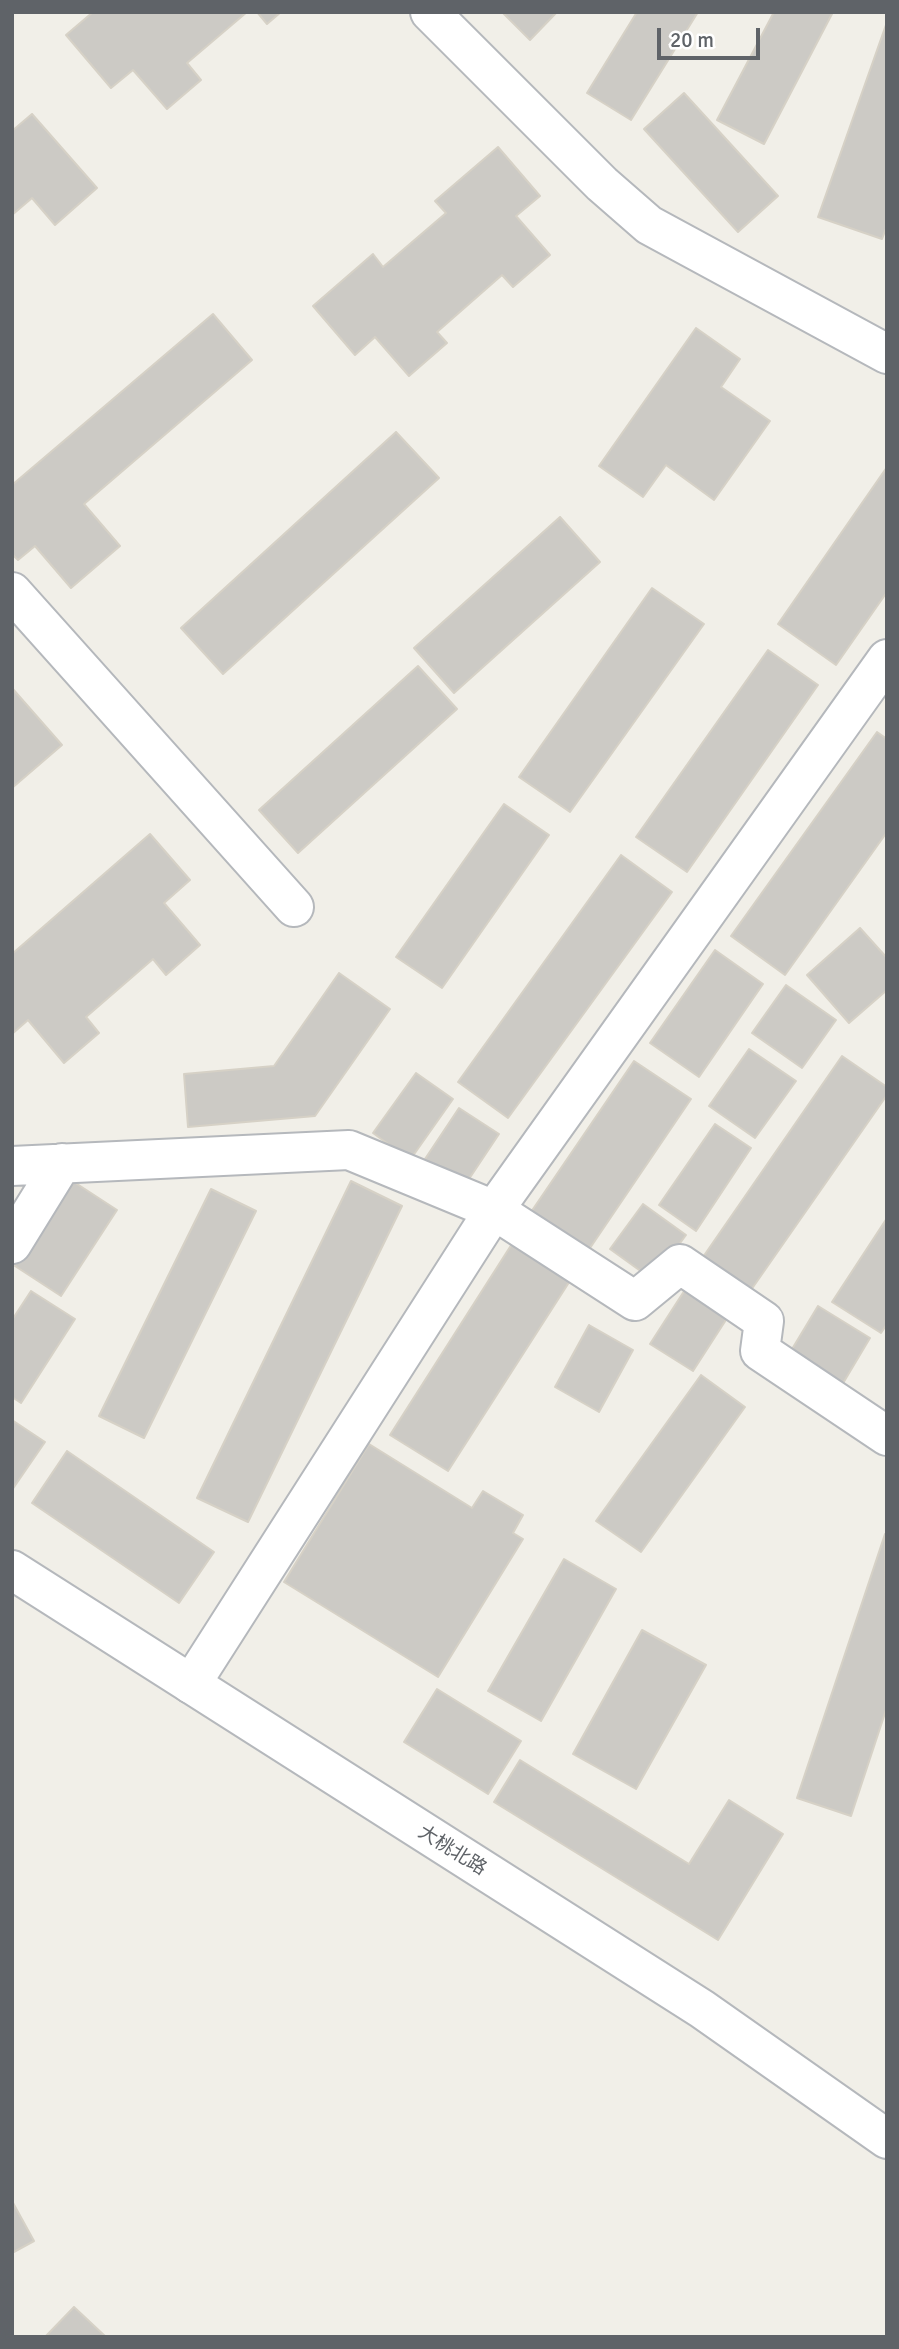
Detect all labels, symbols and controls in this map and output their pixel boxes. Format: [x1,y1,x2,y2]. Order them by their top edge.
scale bar [661,14,764,58]
text: 20 m [670,27,714,53]
street label: 大桃北路 [414,1821,490,1881]

